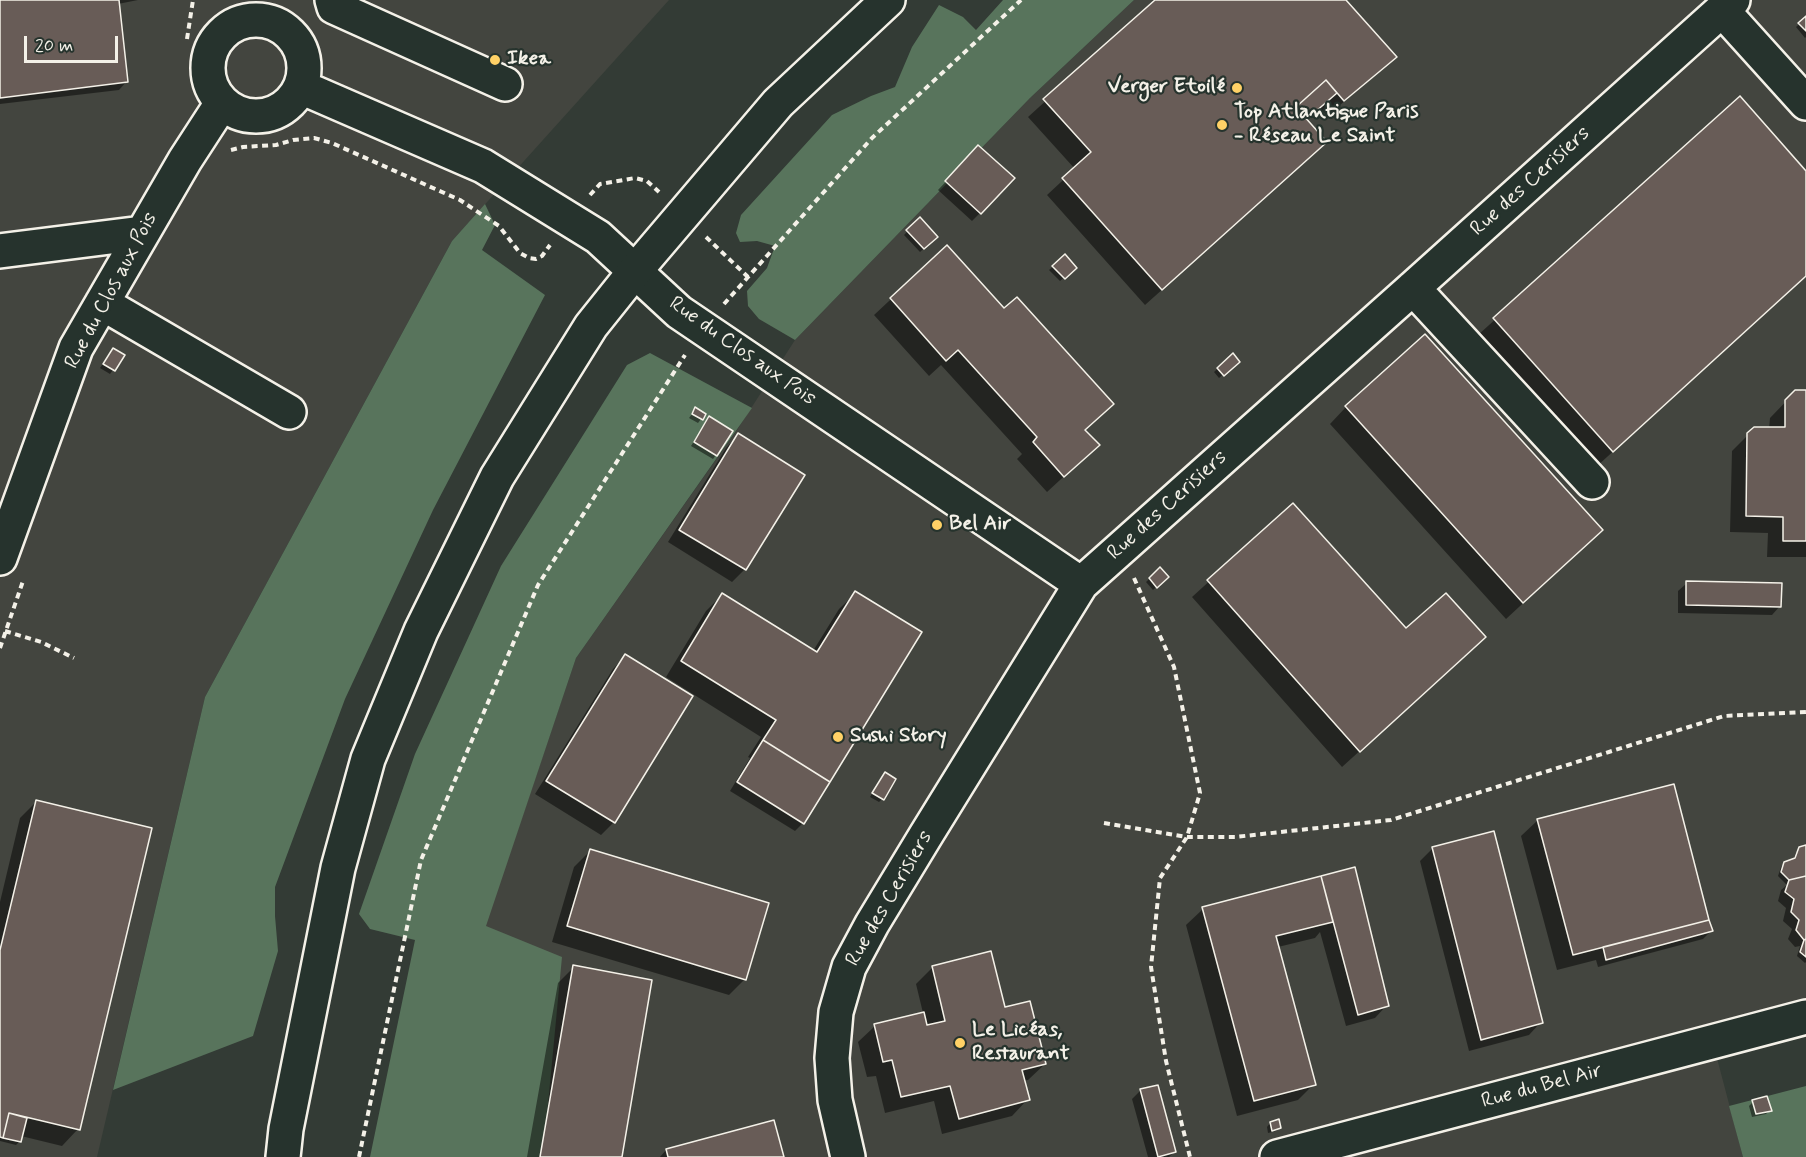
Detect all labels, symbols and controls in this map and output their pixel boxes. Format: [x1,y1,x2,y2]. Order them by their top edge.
scale bar [27,24,122,62]
text: 20 m [35,34,73,58]
place label: Ikea [507,47,551,73]
marker: Ikea [488,53,502,67]
place label: Verger Etoilé [1108,75,1225,101]
marker: Verger Etoilé [1230,81,1244,95]
place label: Top Atlantique Paris - Réseau Le Saint [1234,100,1418,150]
marker: Top Atlantique Paris - Réseau Le Saint [1215,118,1229,132]
street label: Rue des Cerisiers [1466,122,1596,242]
street label: Rue du Clos aux Pois [60,208,164,374]
street label: Rue du Clos aux Pois [664,292,820,412]
street label: Rue des Cerisiers [1103,446,1233,566]
place label: Bel Air [949,512,1011,538]
marker: Bel Air [930,518,944,532]
place label: Sushi Story [850,724,947,750]
marker: Sushi Story [831,730,845,744]
street label: Rue des Cerisiers [841,827,939,971]
place label: Le Licéas, Restaurant [972,1018,1070,1068]
marker: Le Licéas, Restaurant [953,1036,967,1050]
street label: Rue du Bel Air [1479,1059,1605,1115]

